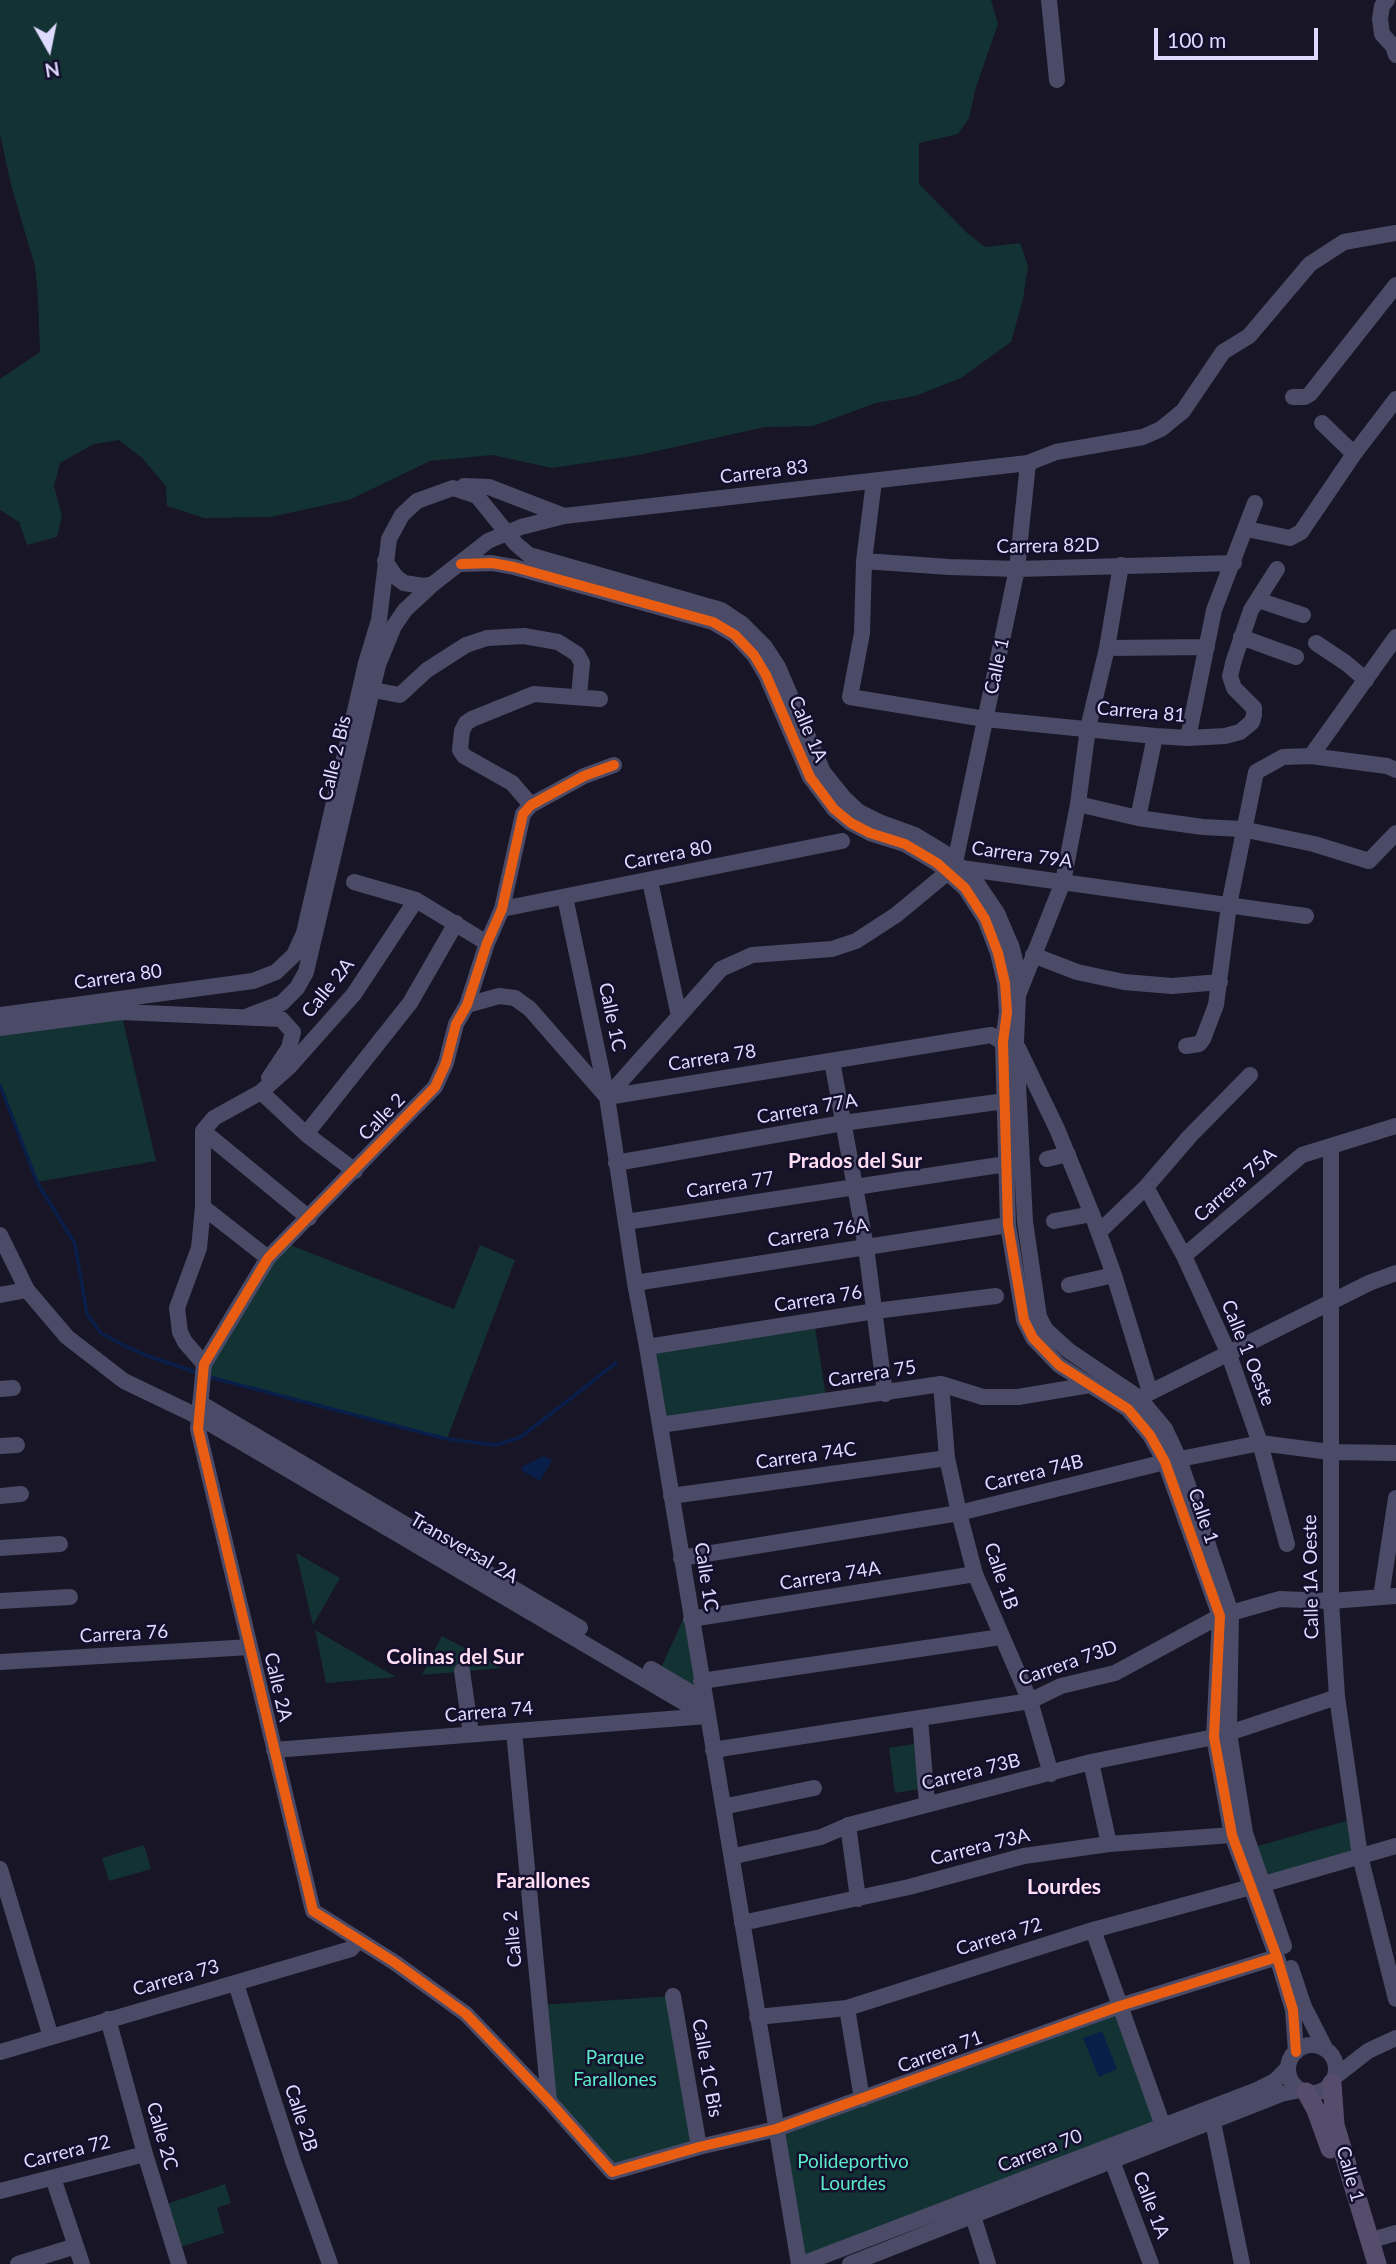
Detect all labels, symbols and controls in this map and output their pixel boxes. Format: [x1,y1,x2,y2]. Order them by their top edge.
north arrow [14,14,84,84]
scale bar [1158,14,1322,58]
text: 100 m [1167,27,1226,52]
text: N [43,58,61,83]
street label: Carrera 83 [719,455,809,489]
street label: Carrera 82D [996,534,1100,558]
street label: Calle 1 [980,636,1014,696]
street label: Calle 1A [784,692,832,766]
street label: Carrera 81 [1096,697,1186,727]
street label: Calle 2 Bis [314,713,356,803]
street label: Carrera 80 [622,835,714,875]
street label: Carrera 79A [970,837,1074,873]
street label: Calle 2A [297,954,359,1022]
street label: Carrera 80 [72,960,164,994]
street label: Calle 1C [594,981,630,1053]
street label: Carrera 78 [666,1040,758,1076]
street label: Calle 2 [354,1089,410,1145]
street label: Carrera 77A [755,1089,859,1129]
street label: Carrera 75A [1189,1143,1281,1227]
district label: Prados del Sur [788,1148,922,1174]
street label: Carrera 77 [684,1167,776,1203]
street label: Carrera 76A [766,1214,870,1252]
street label: Carrera 76 [772,1281,864,1317]
street label: Calle 1 Oeste [1216,1297,1280,1409]
street label: Carrera 75 [826,1356,918,1392]
street label: Carrera 74C [754,1438,858,1474]
street label: Carrera 74B [982,1450,1086,1496]
street label: Calle 1 [1183,1485,1223,1547]
street label: Transversal 2A [406,1508,522,1588]
street label: Calle 1A Oeste [1299,1514,1323,1640]
street label: Calle 1B [979,1540,1023,1612]
street label: Calle 1C [689,1541,723,1613]
street label: Carrera 74A [778,1557,882,1595]
street label: Carrera 76 [79,1620,169,1648]
street label: Carrera 73D [1016,1635,1120,1691]
district label: Colinas del Sur [386,1644,524,1670]
street label: Calle 2A [259,1650,297,1724]
street label: Carrera 74 [444,1697,534,1727]
street label: Carrera 73B [919,1749,1023,1795]
street label: Carrera 73A [928,1824,1032,1870]
district label: Farallones [496,1868,590,1894]
district label: Lourdes [1027,1874,1101,1900]
street label: Calle 2 [499,1910,527,1968]
street label: Carrera 72 [953,1913,1045,1961]
street label: Carrera 73 [130,1955,222,2001]
street label: Calle 1C Bis [687,2017,727,2119]
street label: Carrera 71 [894,2026,986,2078]
park label: Parque Farallones [573,2047,657,2091]
street label: Calle 2B [279,2082,323,2154]
street label: Calle 2C [141,2099,183,2173]
street label: Carrera 70 [995,2124,1085,2178]
street label: Carrera 72 [21,2130,113,2174]
street label: Calle 1 [1331,2143,1369,2205]
park label: Polideportivo Lourdes [797,2151,909,2195]
street label: Calle 1A [1128,2168,1174,2242]

